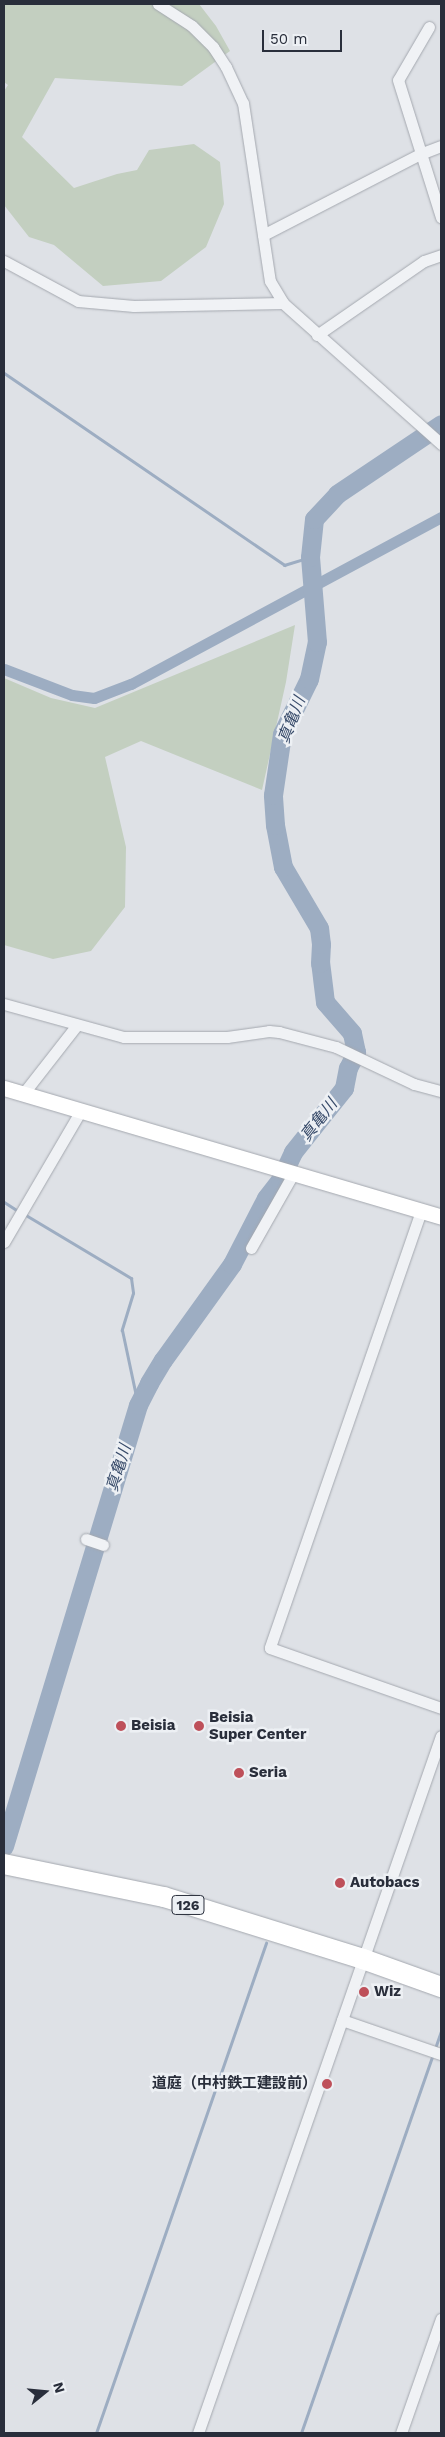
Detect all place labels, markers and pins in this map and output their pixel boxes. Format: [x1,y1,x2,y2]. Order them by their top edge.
place label: Beisia Super Center [209,1708,307,1743]
place label: Beisia [131,1717,175,1735]
marker: Beisia [115,1720,127,1732]
marker: Beisia Super Center [193,1720,205,1732]
place label: Seria [249,1764,287,1782]
marker: Seria [233,1767,245,1779]
place label: Autobacs [350,1874,419,1892]
marker: Autobacs [334,1877,346,1889]
place label: Wiz [374,1983,401,2001]
marker: Wiz [358,1986,370,1998]
place label: 道庭（中村鉄工建設前） [152,2075,317,2093]
marker: 道庭（中村鉄工建設前） [321,2078,333,2090]

